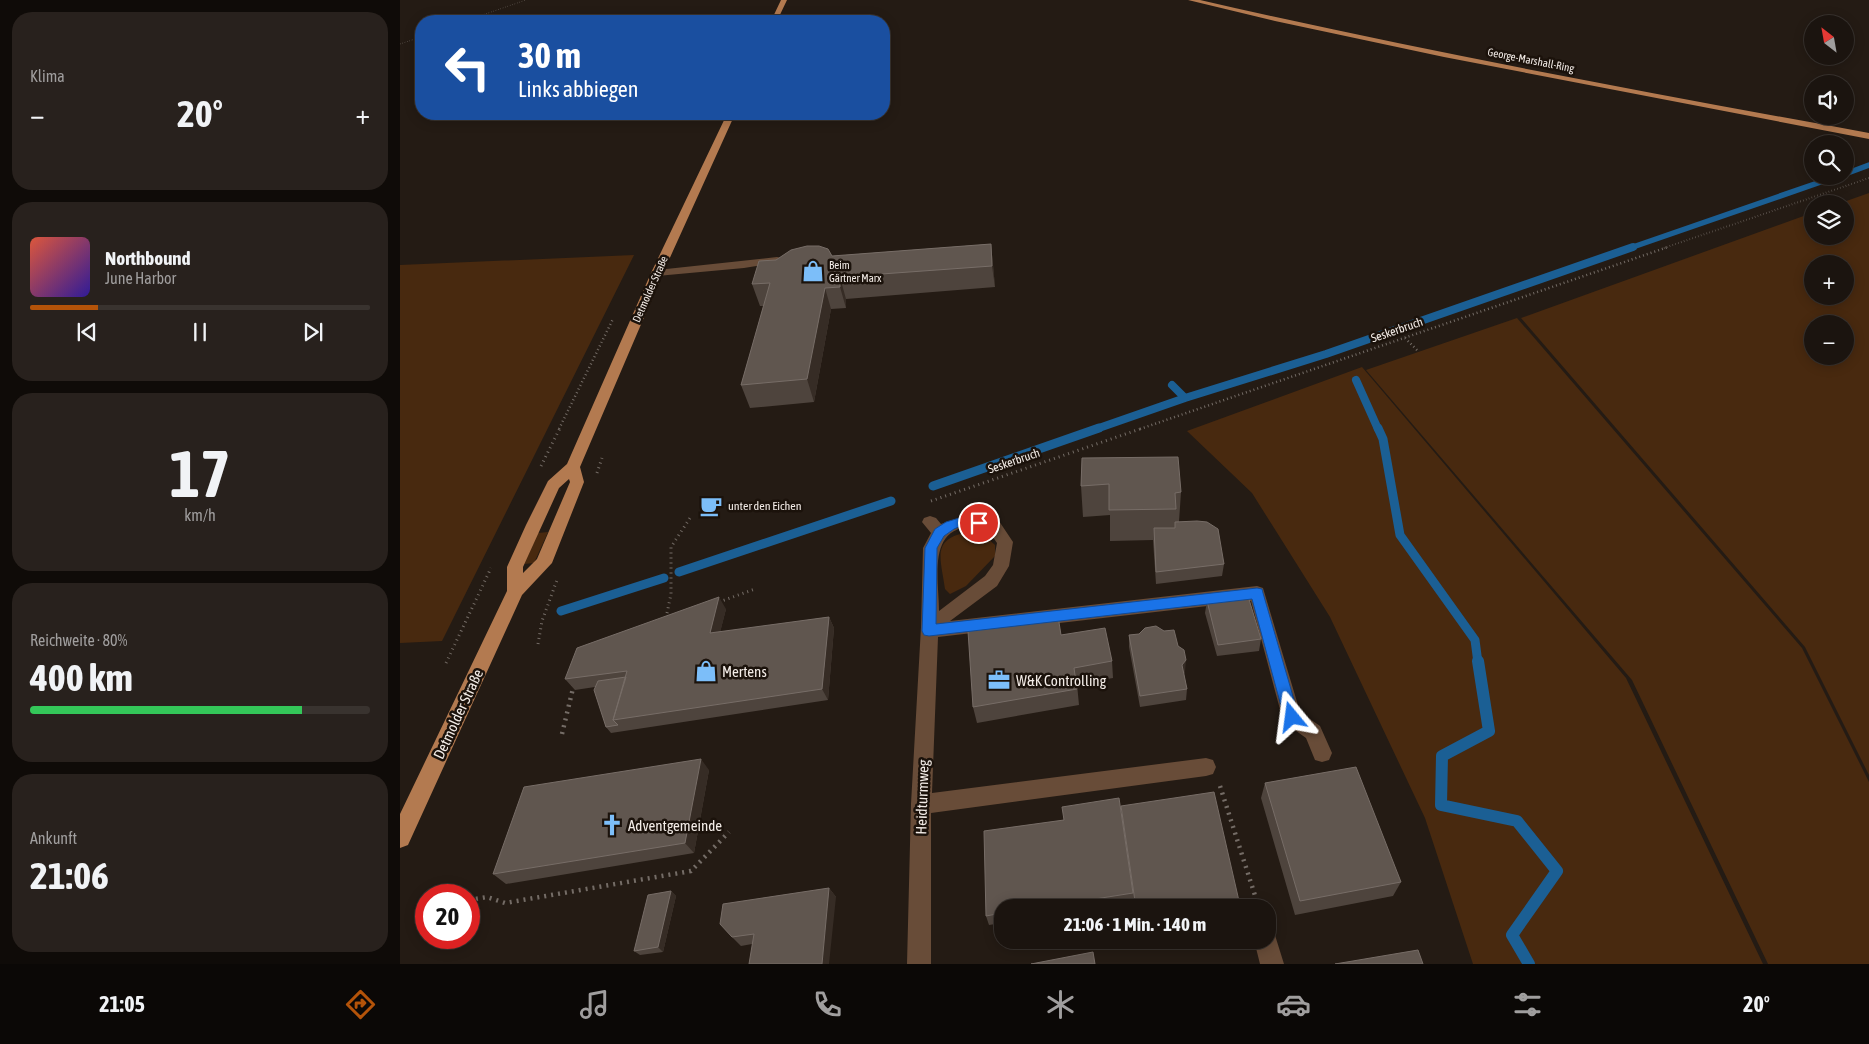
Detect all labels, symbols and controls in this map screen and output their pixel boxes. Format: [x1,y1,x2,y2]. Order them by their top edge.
north arrow [1804,15,1854,65]
map controls [1804,15,1854,365]
icon: left [435,35,500,100]
text: 30 m [518,35,581,75]
street label: George-Marshall-Ring [1487,46,1576,74]
text: Klima [30,67,65,85]
button: sound [1804,75,1854,125]
text: Links abbiegen [518,76,639,102]
text: 20° [177,92,223,135]
text: − [30,98,45,130]
text: + [355,98,370,130]
button: search [1804,135,1854,185]
button: layers [1804,195,1854,245]
text: Northbound [105,247,191,269]
street label: Detmolder Straße [630,254,670,324]
button: + [1804,255,1854,305]
shop icon: Beim Gärtner Marx [800,258,826,284]
place label: Beim Gärtner Marx [829,259,882,284]
text: June Harbor [105,269,176,287]
street label: Seskerbruch [1369,315,1425,345]
button: − [1804,315,1854,365]
icon: previous [73,318,101,346]
icon: pause [186,318,214,346]
icon: next [299,318,327,346]
text: 17 [169,436,231,511]
street label: Seskerbruch [986,446,1042,476]
cafe icon: unter den Eichen [698,493,724,519]
place label: unter den Eichen [728,499,802,513]
pin [958,502,1000,544]
text: km/h [184,506,216,524]
icon: arrive [965,509,993,537]
text: Reichweite · 80% [30,631,127,649]
text: 400 km [30,656,133,699]
shop icon: Mertens [693,658,719,684]
place label: Mertens [722,663,767,680]
street label: Detmolder Straße [430,666,486,762]
office icon: W&K Controlling [986,667,1012,693]
place label: W&K Controlling [1016,672,1107,689]
position arrow [1265,690,1317,742]
street label: Heidturmweg [912,759,932,835]
church icon: Adventgemeinde [599,812,625,838]
place label: Adventgemeinde [628,817,722,834]
text: Ankunft [30,829,77,847]
text: 21:06 [30,854,109,897]
speed limit sign: 20 [415,884,480,949]
text: 21:06 · 1 Min. · 140 m [1064,913,1206,935]
icon: directions [343,987,378,1022]
icon: music [577,987,612,1022]
icon: phone [810,987,845,1022]
icon: climate [1043,987,1078,1022]
icon: car [1276,987,1311,1022]
icon: filters [1510,987,1545,1022]
text: 21:05 [99,991,145,1017]
text: 20° [1743,991,1770,1017]

